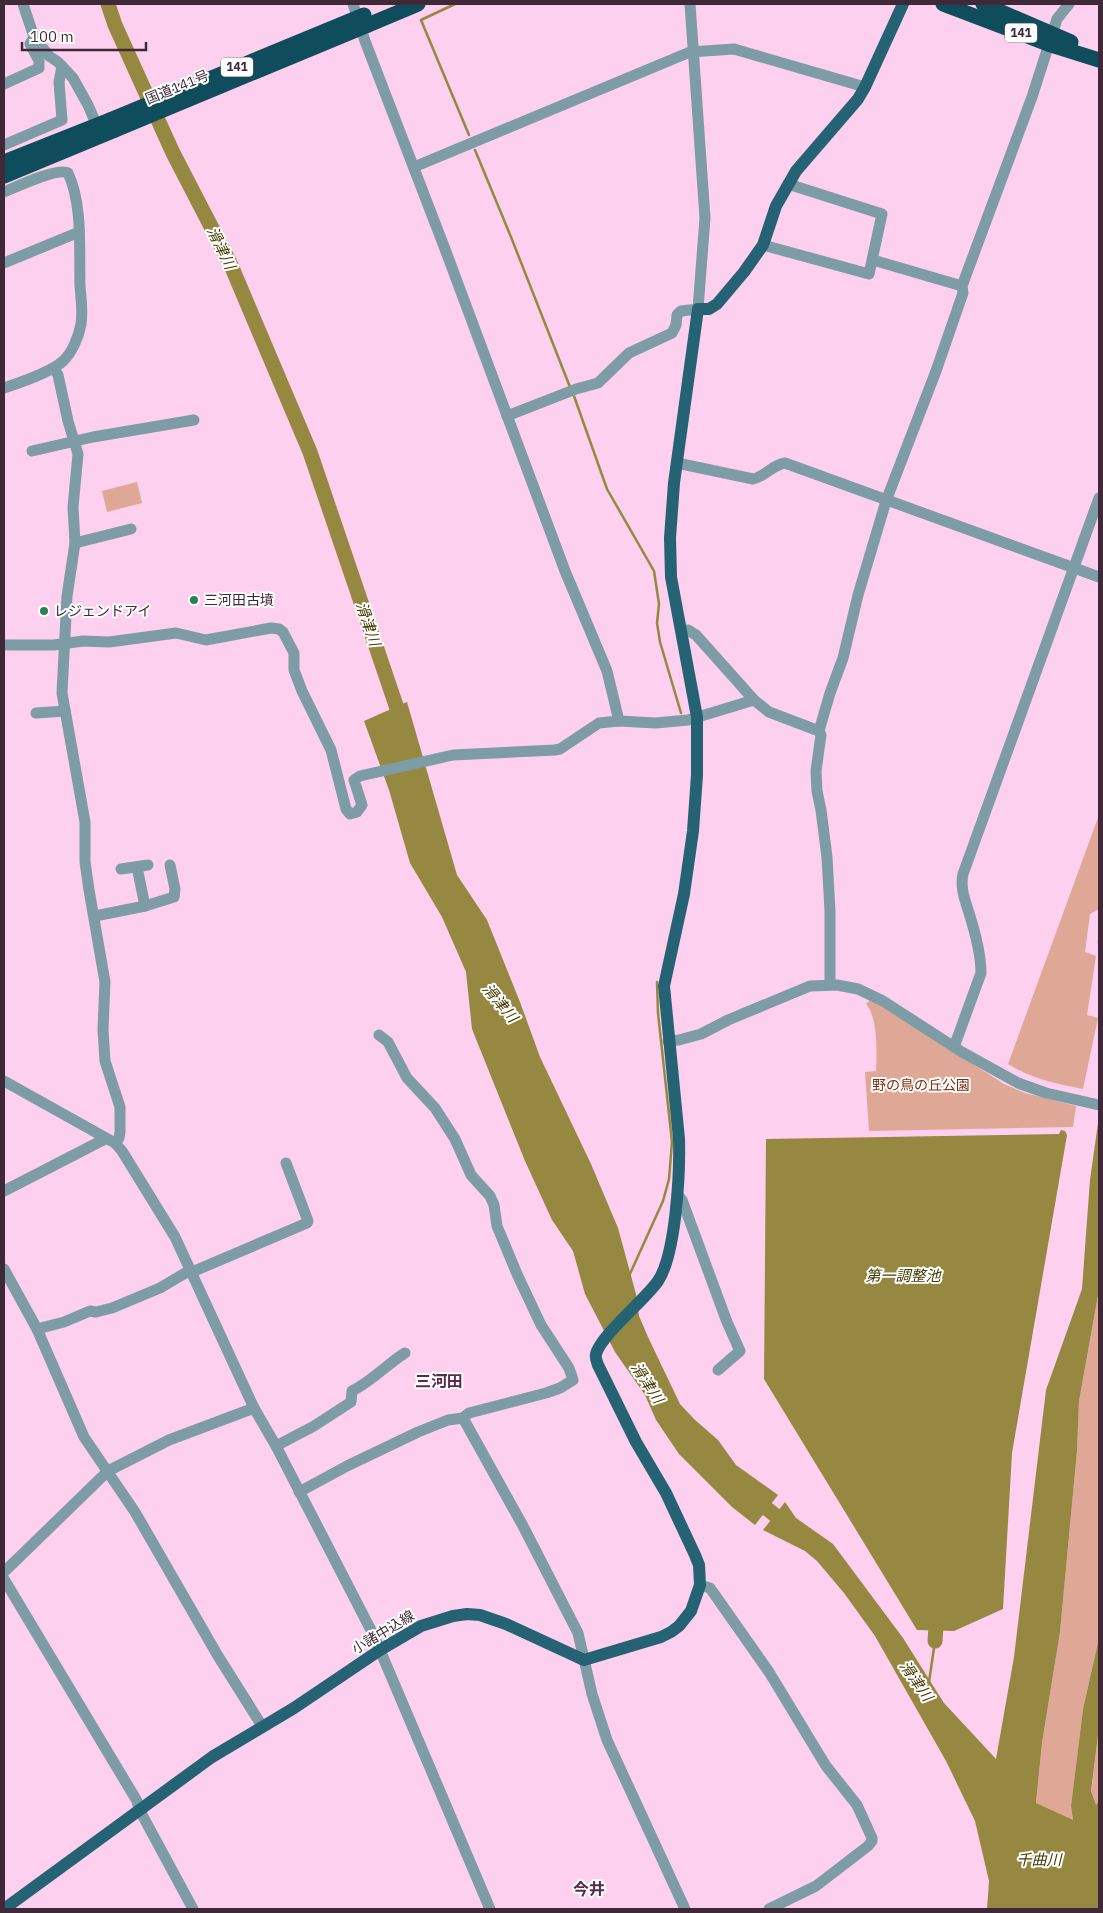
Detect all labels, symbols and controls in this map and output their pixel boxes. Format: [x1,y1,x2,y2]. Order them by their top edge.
scale bar [22,20,146,52]
road number: 141 [1005,23,1037,42]
text: 100 m [30,27,74,46]
road number: 141 [221,58,253,76]
street label: 国道141号 [142,66,212,108]
water label: 滑津川 [203,223,241,274]
place label: 三河田古墳 [204,591,274,609]
marker: 三河田古墳 [188,594,200,606]
water label: 滑津川 [352,599,385,650]
place label: レジェンドアイ [54,602,151,620]
marker: レジェンドアイ [38,605,50,617]
water label: 滑津川 [479,979,523,1028]
park label: 野の鳥の丘公園 [872,1076,970,1094]
water label: 第一調整池 [865,1266,942,1285]
water label: 滑津川 [627,1359,669,1408]
district label: 三河田 [415,1371,463,1391]
street label: 小諸中込線 [348,1606,418,1658]
water label: 滑津川 [896,1657,938,1706]
water label: 千曲川 [1016,1850,1063,1869]
district label: 今井 [573,1879,605,1899]

